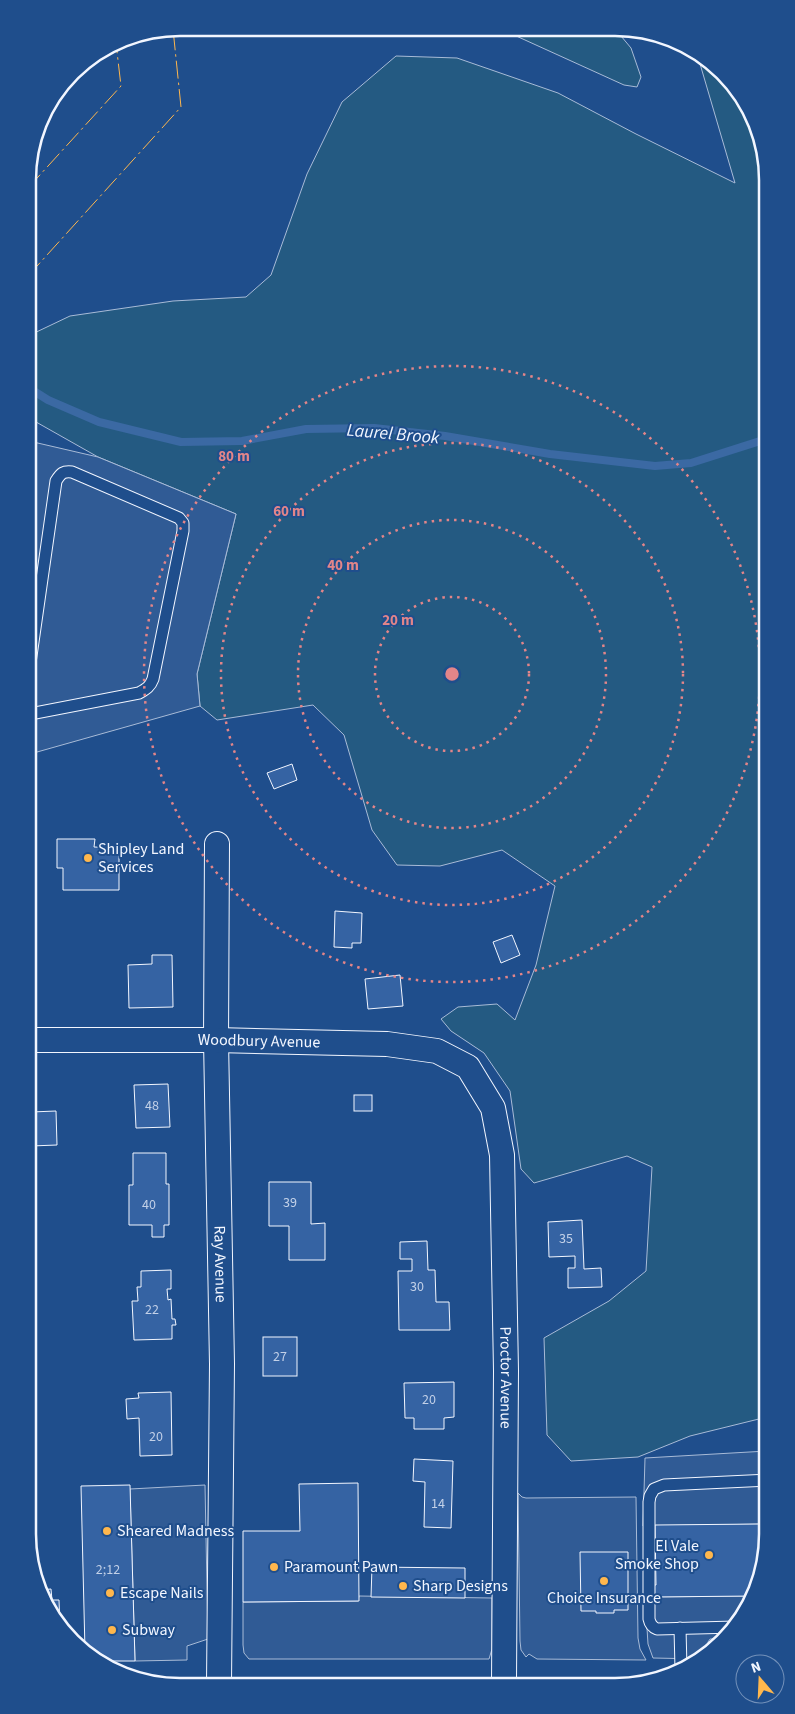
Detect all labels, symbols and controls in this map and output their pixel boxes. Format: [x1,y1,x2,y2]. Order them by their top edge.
water label: Laurel Brook [346,417,441,451]
text: 80 m [218,446,250,467]
text: 60 m [273,501,305,522]
text: 40 m [327,555,359,576]
text: 20 m [382,610,414,631]
centre of rings [443,665,461,683]
place label: Shipley Land Services [98,838,184,878]
marker: Shipley Land Services [82,852,94,864]
street label: Woodbury Avenue [198,1029,321,1053]
house number: 48 [145,1096,159,1116]
house number: 39 [283,1193,297,1213]
house number: 40 [142,1195,156,1215]
street label: Ray Avenue [208,1225,232,1303]
house number: 35 [559,1229,573,1249]
house number: 30 [410,1277,424,1297]
house number: 22 [145,1300,159,1320]
street label: Proctor Avenue [494,1326,517,1429]
house number: 27 [273,1347,287,1367]
house number: 20 [422,1390,436,1410]
house number: 20 [149,1427,163,1447]
house number: 14 [431,1494,445,1514]
place label: Sheared Madness [117,1520,234,1542]
marker: Sheared Madness [101,1525,113,1537]
place label: El Vale Smoke Shop [615,1535,699,1575]
marker: El Vale Smoke Shop [703,1549,715,1561]
place label: Paramount Pawn [284,1556,398,1578]
house number: 2;12 [96,1560,120,1580]
marker: Paramount Pawn [268,1561,280,1573]
place label: Sharp Designs [413,1575,508,1597]
marker: Choice Insurance [598,1575,610,1587]
marker: Sharp Designs [397,1580,409,1592]
place label: Escape Nails [120,1582,204,1604]
marker: Escape Nails [104,1587,116,1599]
place label: Choice Insurance [547,1587,661,1609]
place label: Subway [122,1619,175,1641]
marker: Subway [106,1624,118,1636]
north arrow [735,1654,785,1704]
text: N [748,1657,764,1679]

